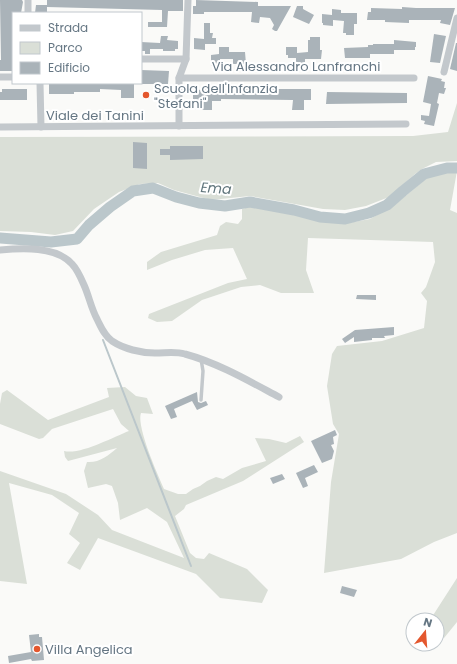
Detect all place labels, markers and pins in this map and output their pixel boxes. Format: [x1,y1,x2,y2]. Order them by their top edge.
place label: Scuola dell'Infanzia "Stefani" [154,79,278,113]
marker: Scuola dell'Infanzia "Stefani" [141,90,151,100]
place label: Villa Angelica [45,640,133,659]
marker: Villa Angelica [32,644,42,654]

